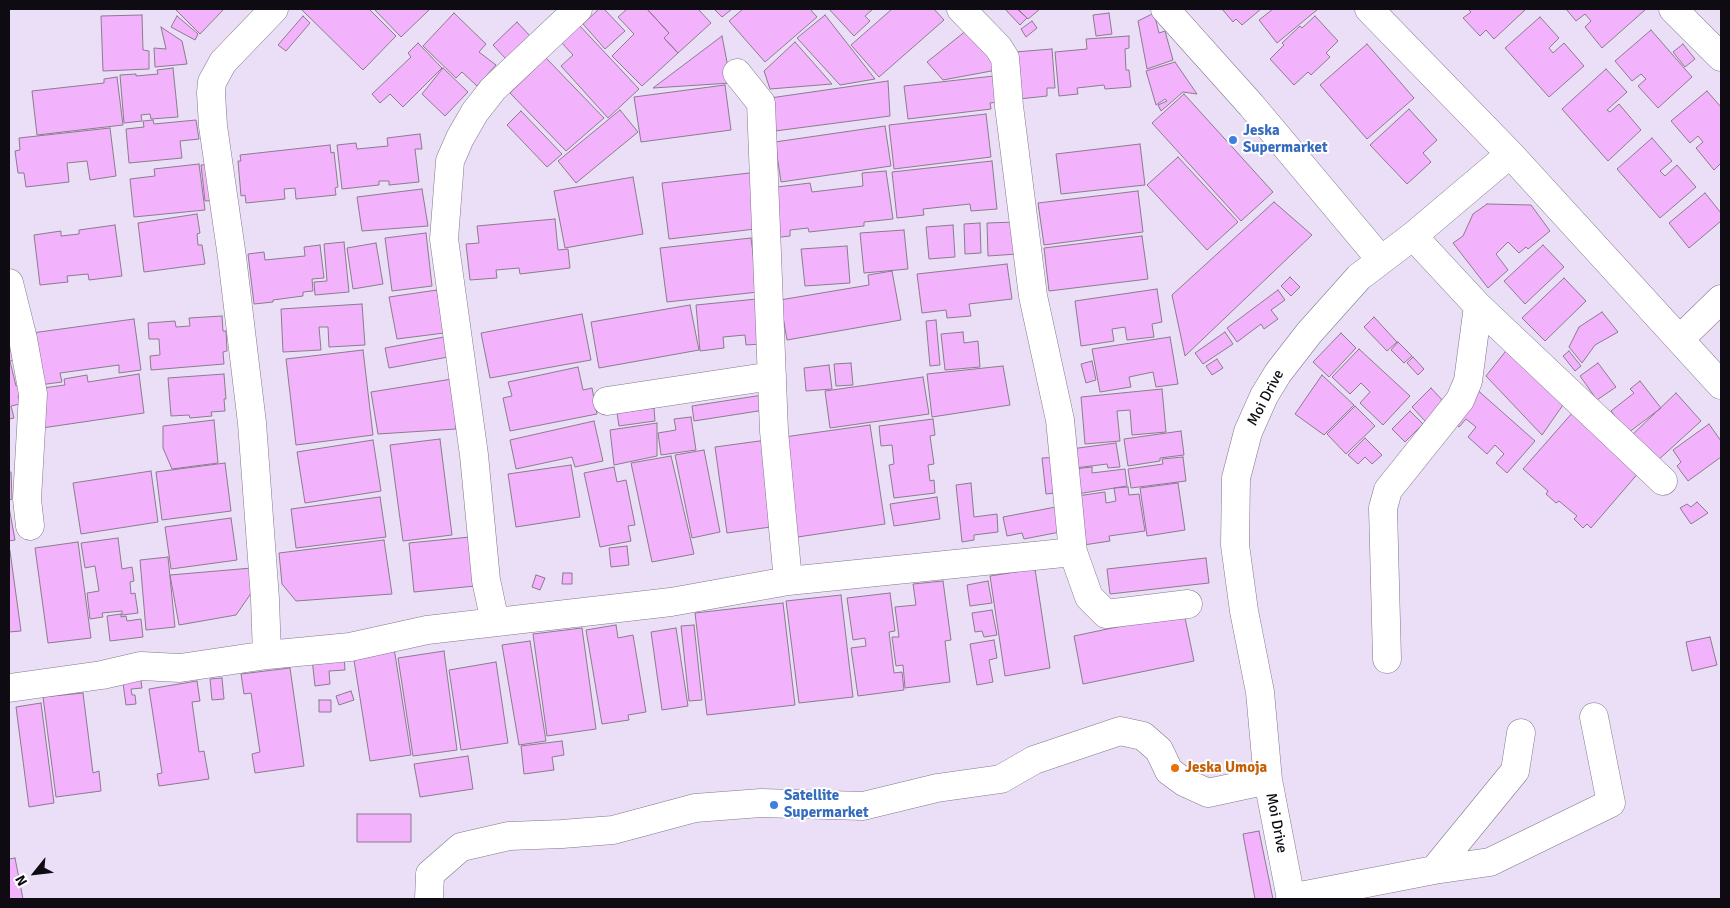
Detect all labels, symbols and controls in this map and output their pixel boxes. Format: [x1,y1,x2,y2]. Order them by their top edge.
place label: Jeska Supermarket [1243,122,1328,157]
marker: Jeska Supermarket [1227,134,1239,146]
street label: Moi Drive [1244,367,1288,429]
place label: Jeska Umoja [1185,759,1267,777]
marker: Jeska Umoja [1169,762,1181,774]
place label: Satellite Supermarket [784,787,869,822]
street label: Moi Drive [1261,791,1291,855]
marker: Satellite Supermarket [768,799,780,811]
north arrow [10,848,60,898]
text: N [12,872,31,889]

